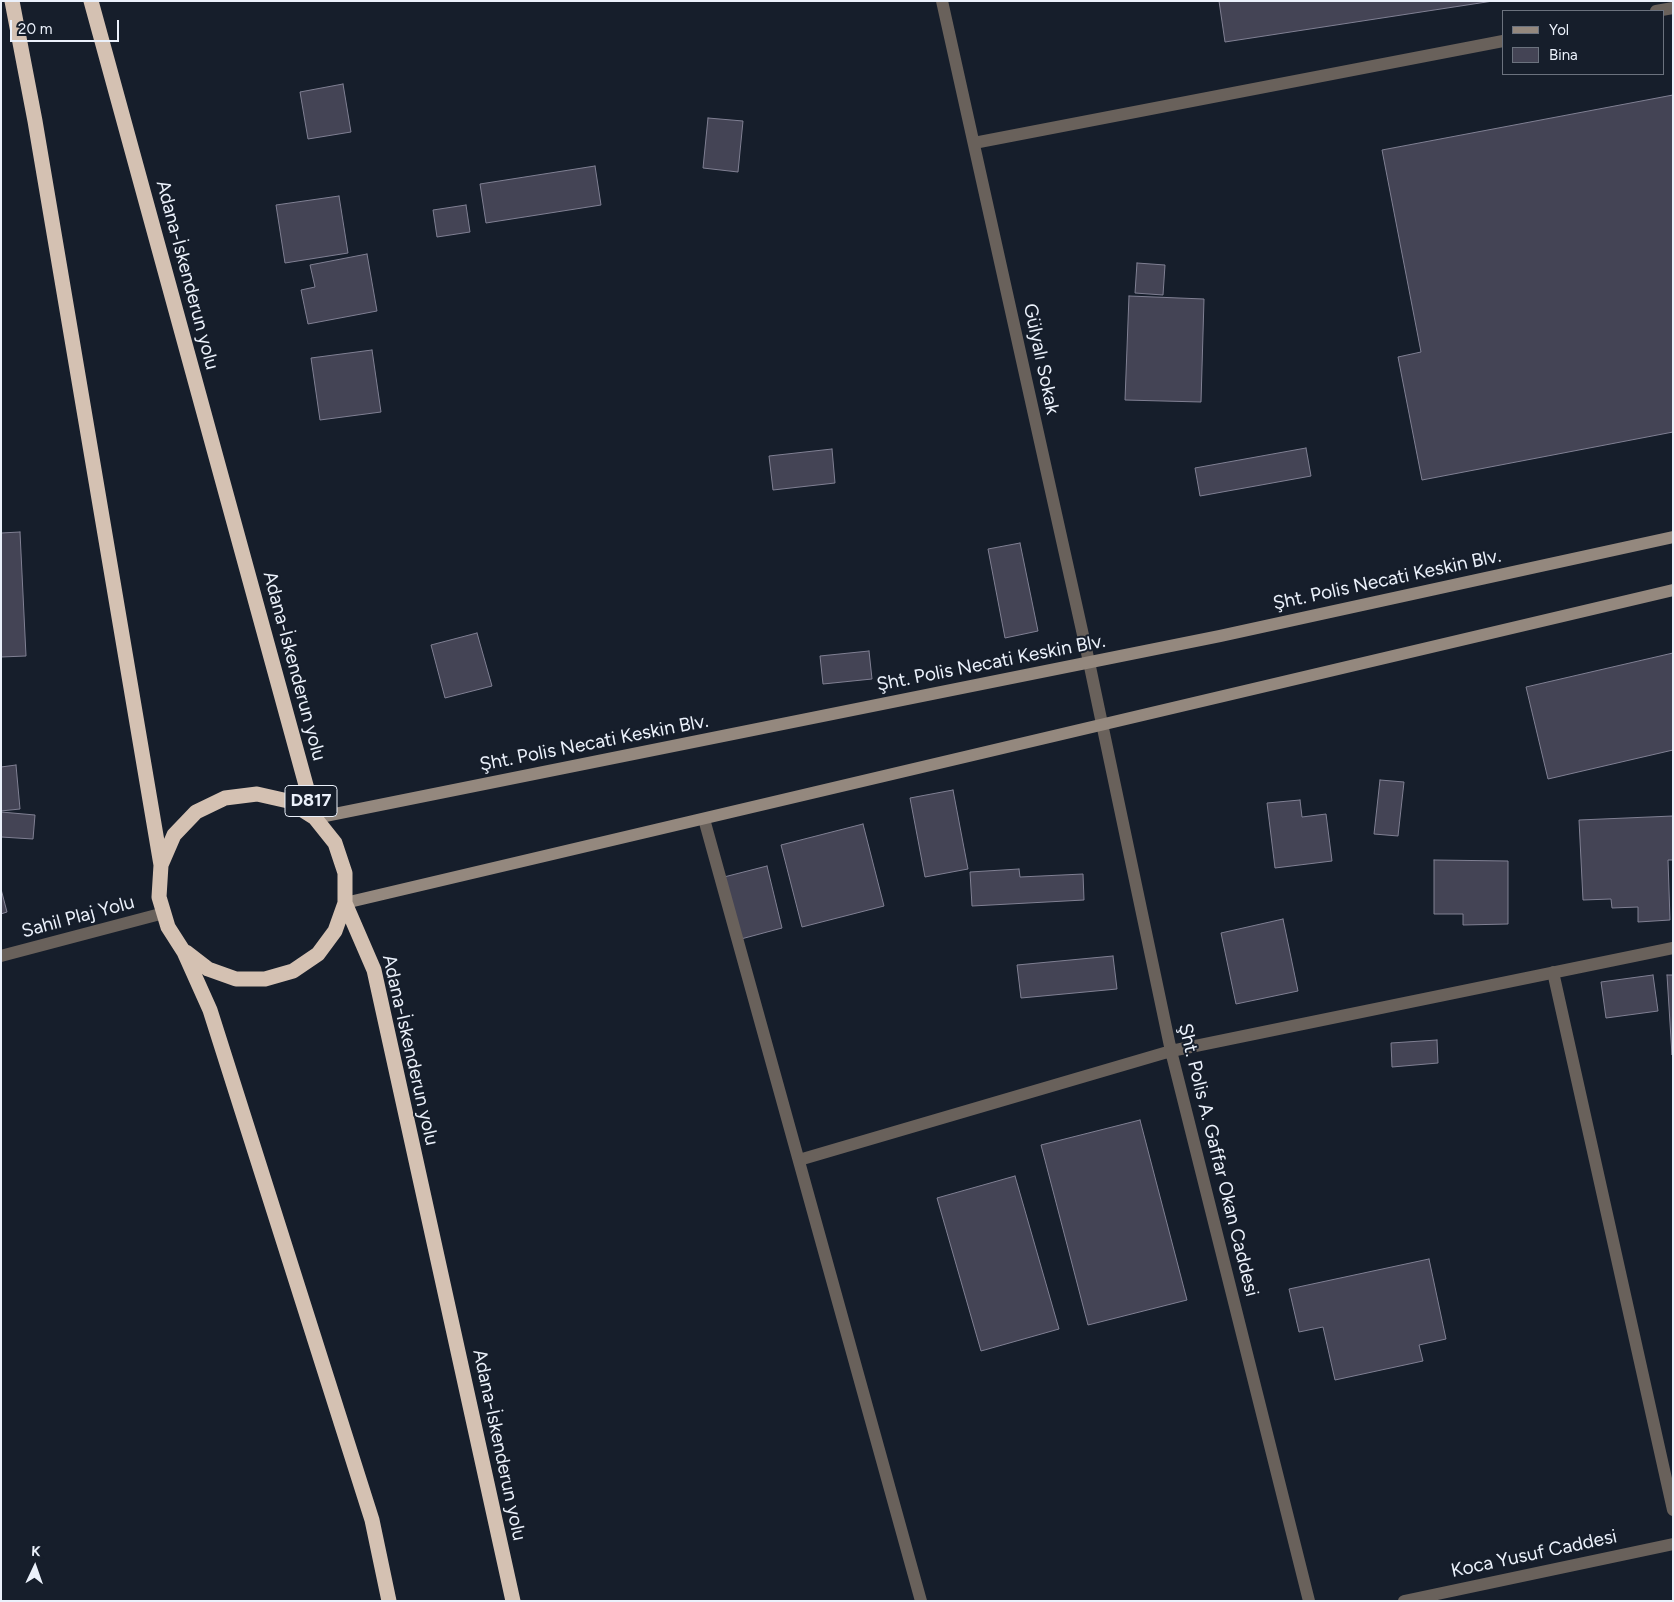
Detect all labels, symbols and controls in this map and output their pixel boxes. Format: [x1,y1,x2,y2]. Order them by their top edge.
scale bar [12,10,121,42]
legend [1502,10,1664,75]
text: 20 m [18,20,52,38]
text: Yol [1549,21,1569,39]
text: Bina [1549,46,1578,64]
street label: Adana-İskenderun yolu [151,178,223,372]
street label: Gülyalı Sokak [1018,302,1064,416]
street label: Şht. Polis Necati Keskin Blv. [1271,545,1503,615]
street label: Adana-İskenderun yolu [258,569,330,763]
street label: Şht. Polis Necati Keskin Blv. [875,630,1107,696]
street label: Şht. Polis Necati Keskin Blv. [478,710,710,776]
road number: D817 [285,786,337,816]
street label: Sahil Plaj Yolu [19,891,137,943]
street label: Adana-İskenderun yolu [377,952,443,1148]
street label: Şht. Polis A. Gaffar Okan Caddesi [1173,1021,1263,1299]
street label: Adana-İskenderun yolu [468,1347,530,1543]
street label: Koca Yusuf Caddesi [1449,1525,1619,1583]
north arrow [10,1542,60,1592]
text: K [31,1543,41,1560]

